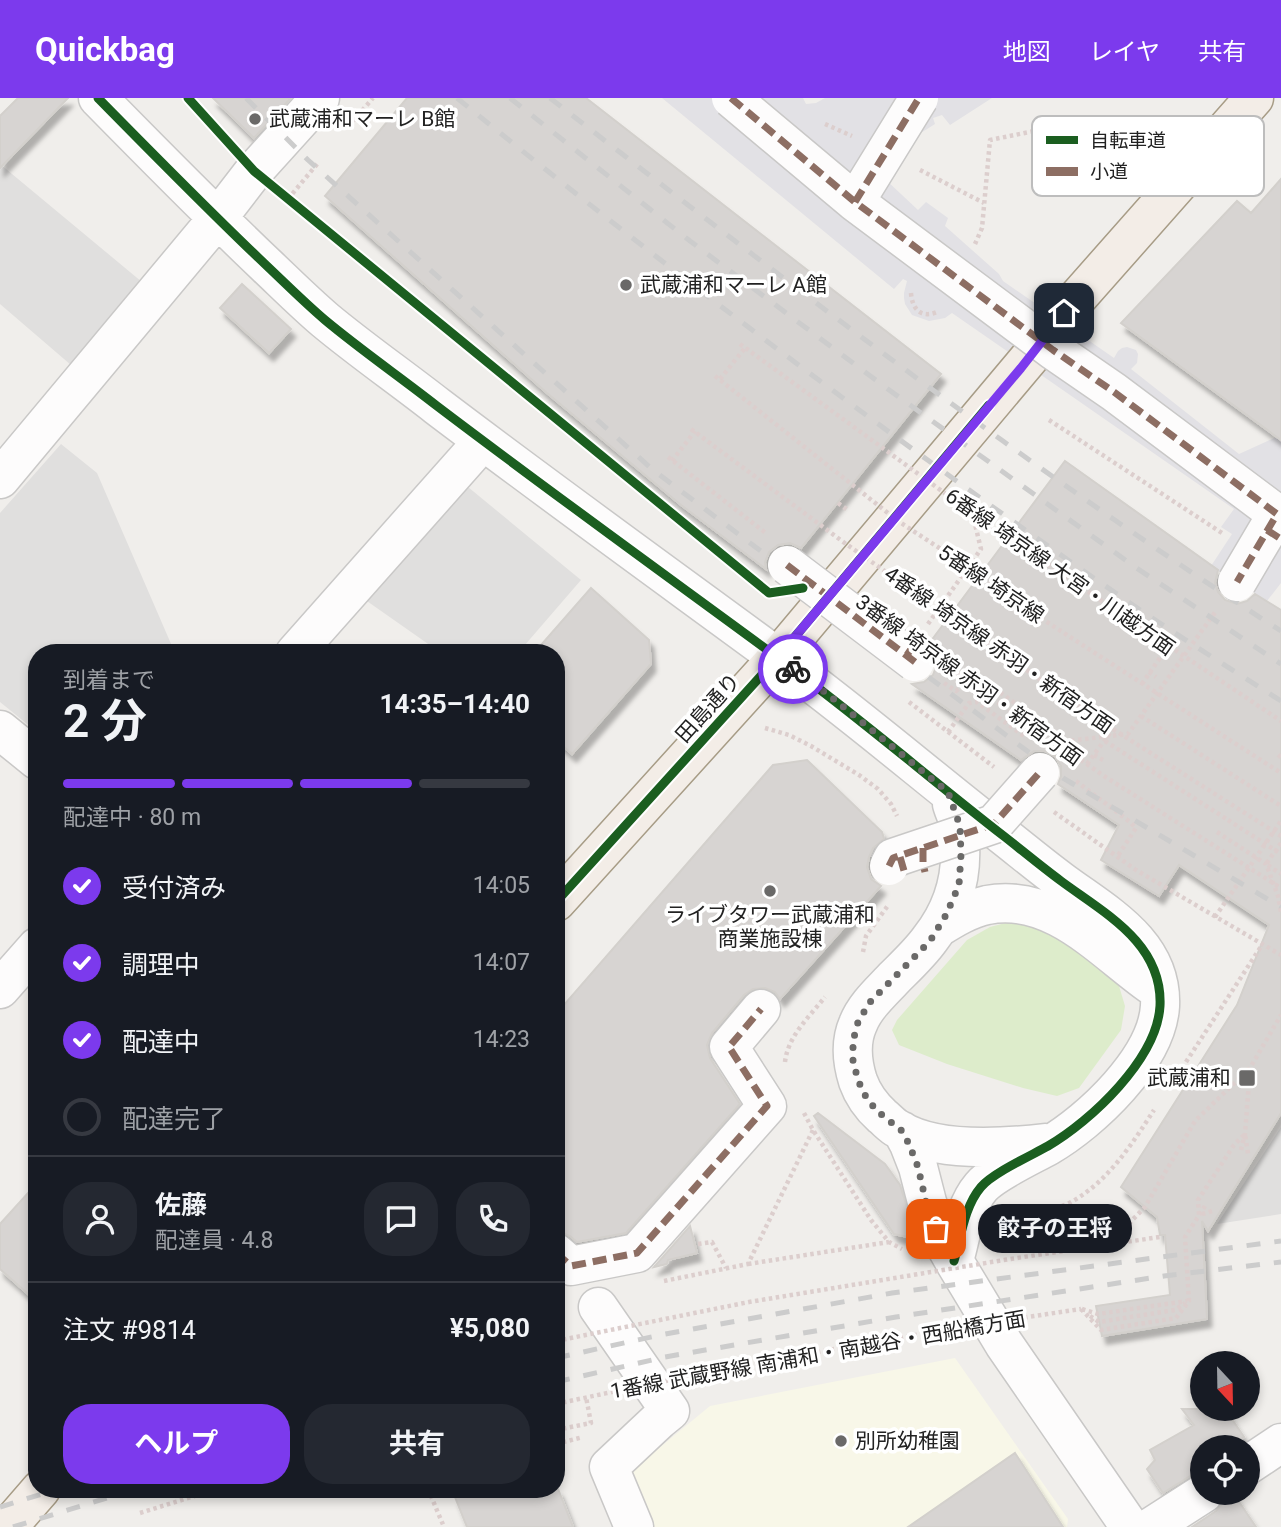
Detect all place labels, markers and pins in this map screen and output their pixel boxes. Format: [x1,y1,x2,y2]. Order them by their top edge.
place label: 武蔵浦和マーレ B館 [269,107,455,131]
marker: 武蔵浦和マーレ B館 [247,111,263,127]
place label: 武蔵浦和マーレ A館 [640,273,827,297]
marker: 武蔵浦和マーレ A館 [618,277,634,293]
pin [1034,283,1094,343]
marker: ライブタワー武蔵浦和 商業施設棟 [762,883,778,899]
place label: ライブタワー武蔵浦和 商業施設棟 [665,903,875,951]
place label: 武蔵浦和 [1147,1066,1231,1090]
marker: 武蔵浦和 [1237,1068,1257,1088]
pin [906,1199,966,1259]
callout: 餃子の王将 [978,1204,1132,1254]
place label: 別所幼稚園 [855,1429,960,1453]
marker: 別所幼稚園 [833,1433,849,1449]

